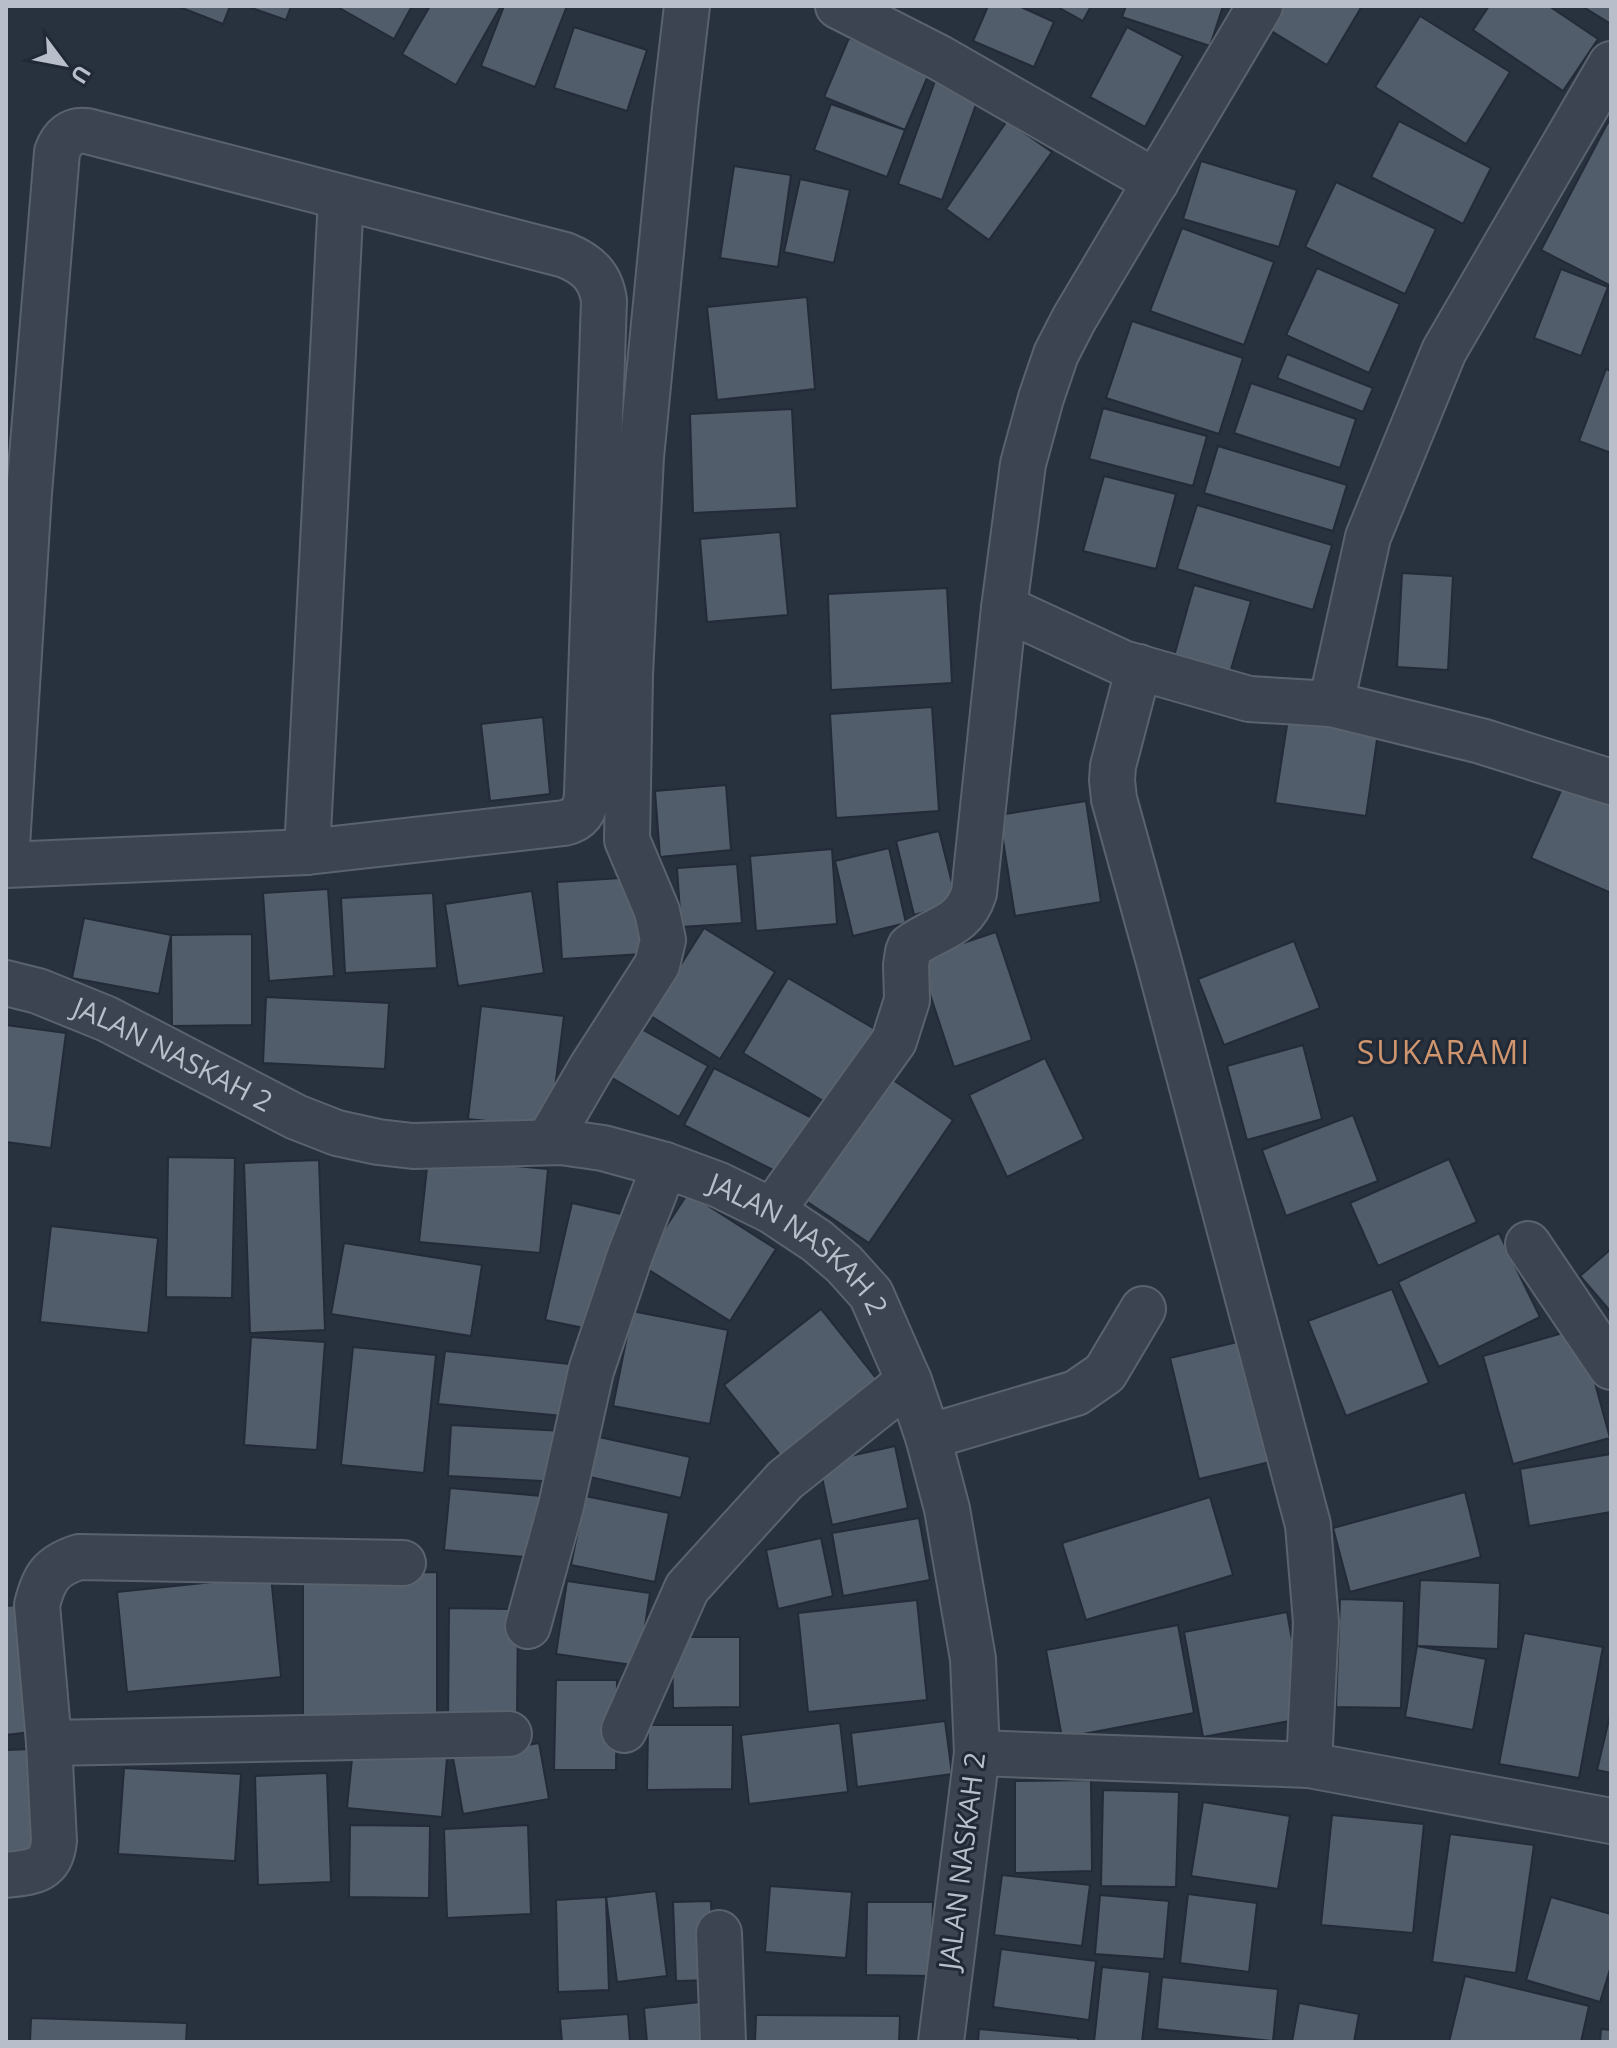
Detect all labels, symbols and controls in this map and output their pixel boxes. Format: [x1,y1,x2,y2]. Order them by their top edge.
north arrow [24,24,104,104]
text: U [65,60,99,90]
street label: JALAN NASKAH 2 [65,986,280,1120]
district label: SUKARAMI [1357,1030,1531,1073]
street label: JALAN NASKAH 2 [701,1162,898,1320]
street label: JALAN NASKAH 2 [928,1750,993,1975]

